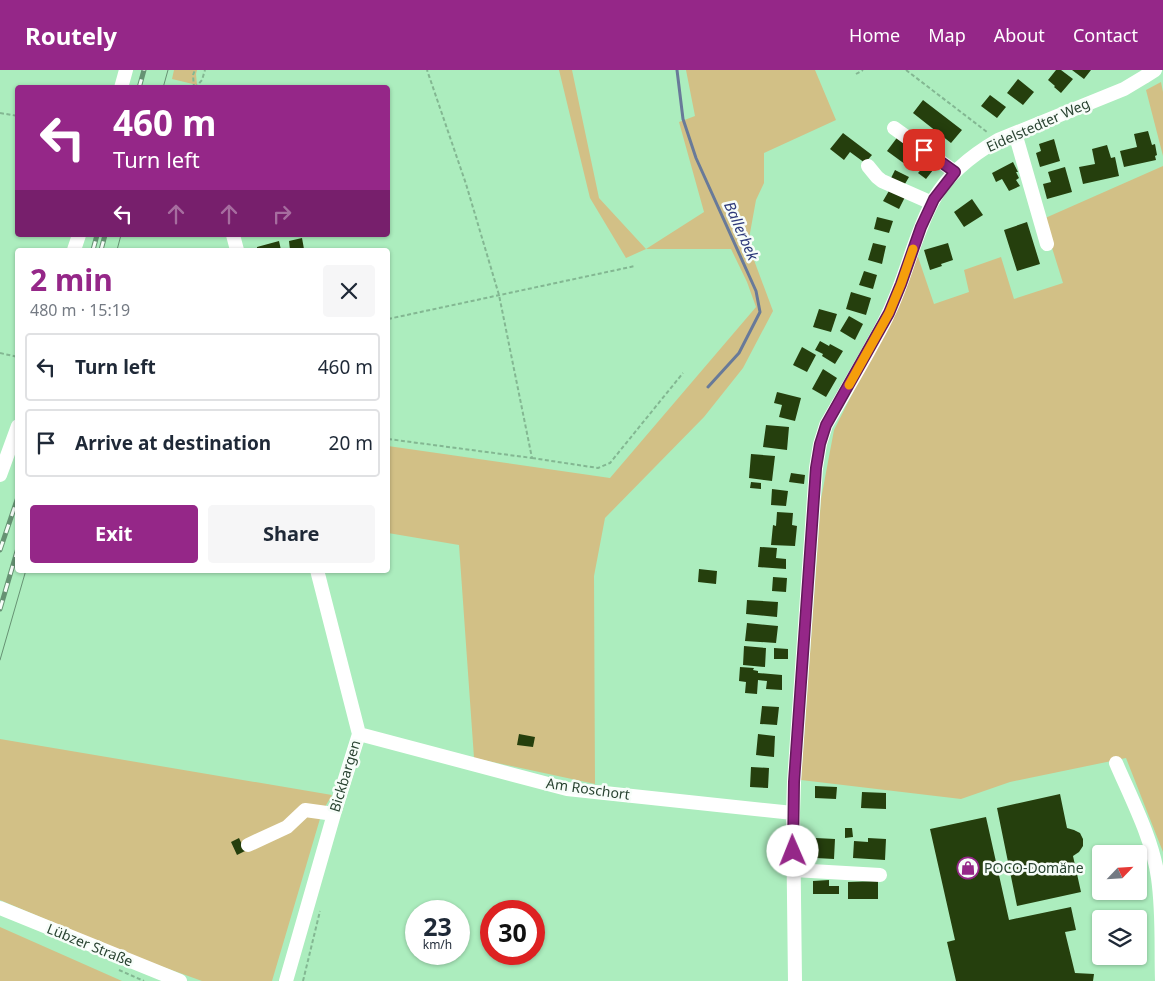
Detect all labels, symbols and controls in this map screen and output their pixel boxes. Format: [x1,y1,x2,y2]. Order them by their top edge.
text: Routely [25,19,117,52]
text: Home [849,23,900,47]
text: Map [928,23,966,47]
text: About [994,23,1045,47]
text: Contact [1073,23,1138,47]
street label: Eidelstedter Weg [983,93,1093,156]
text: 460 m [113,99,216,146]
icon: left [30,105,95,170]
pin [903,129,945,171]
icon: arrive [910,136,938,164]
text: Turn left [113,144,200,174]
water label: Ballerbek [720,198,764,264]
icon: left [109,200,137,228]
icon: ahead [162,200,190,228]
icon: ahead [215,200,243,228]
icon: right [268,200,296,228]
text: 2 min [30,259,113,300]
button: close [323,265,375,317]
text: 480 m · 15:19 [30,299,130,321]
icon: left [32,353,60,381]
text: Turn left [75,354,156,380]
text: 460 m [318,354,373,380]
icon: arrive [32,429,60,457]
text: Arrive at destination [75,430,271,456]
text: 20 m [329,430,373,456]
button: Exit [30,505,198,563]
button: Share [208,505,375,563]
street label: Bickbargen [325,738,364,814]
street label: Am Roschort [545,773,631,804]
position arrow [766,824,818,876]
north arrow [1092,845,1148,900]
map controls [1092,845,1147,965]
shop icon: POCO-Domäne [956,856,980,880]
place label: POCO-Domäne [984,858,1084,877]
speed limit sign: 30 [480,900,545,965]
text: 23 [423,909,452,943]
button: layers [1092,910,1147,965]
street label: Lübzer Straße [44,919,136,970]
text: km/h [423,936,452,953]

